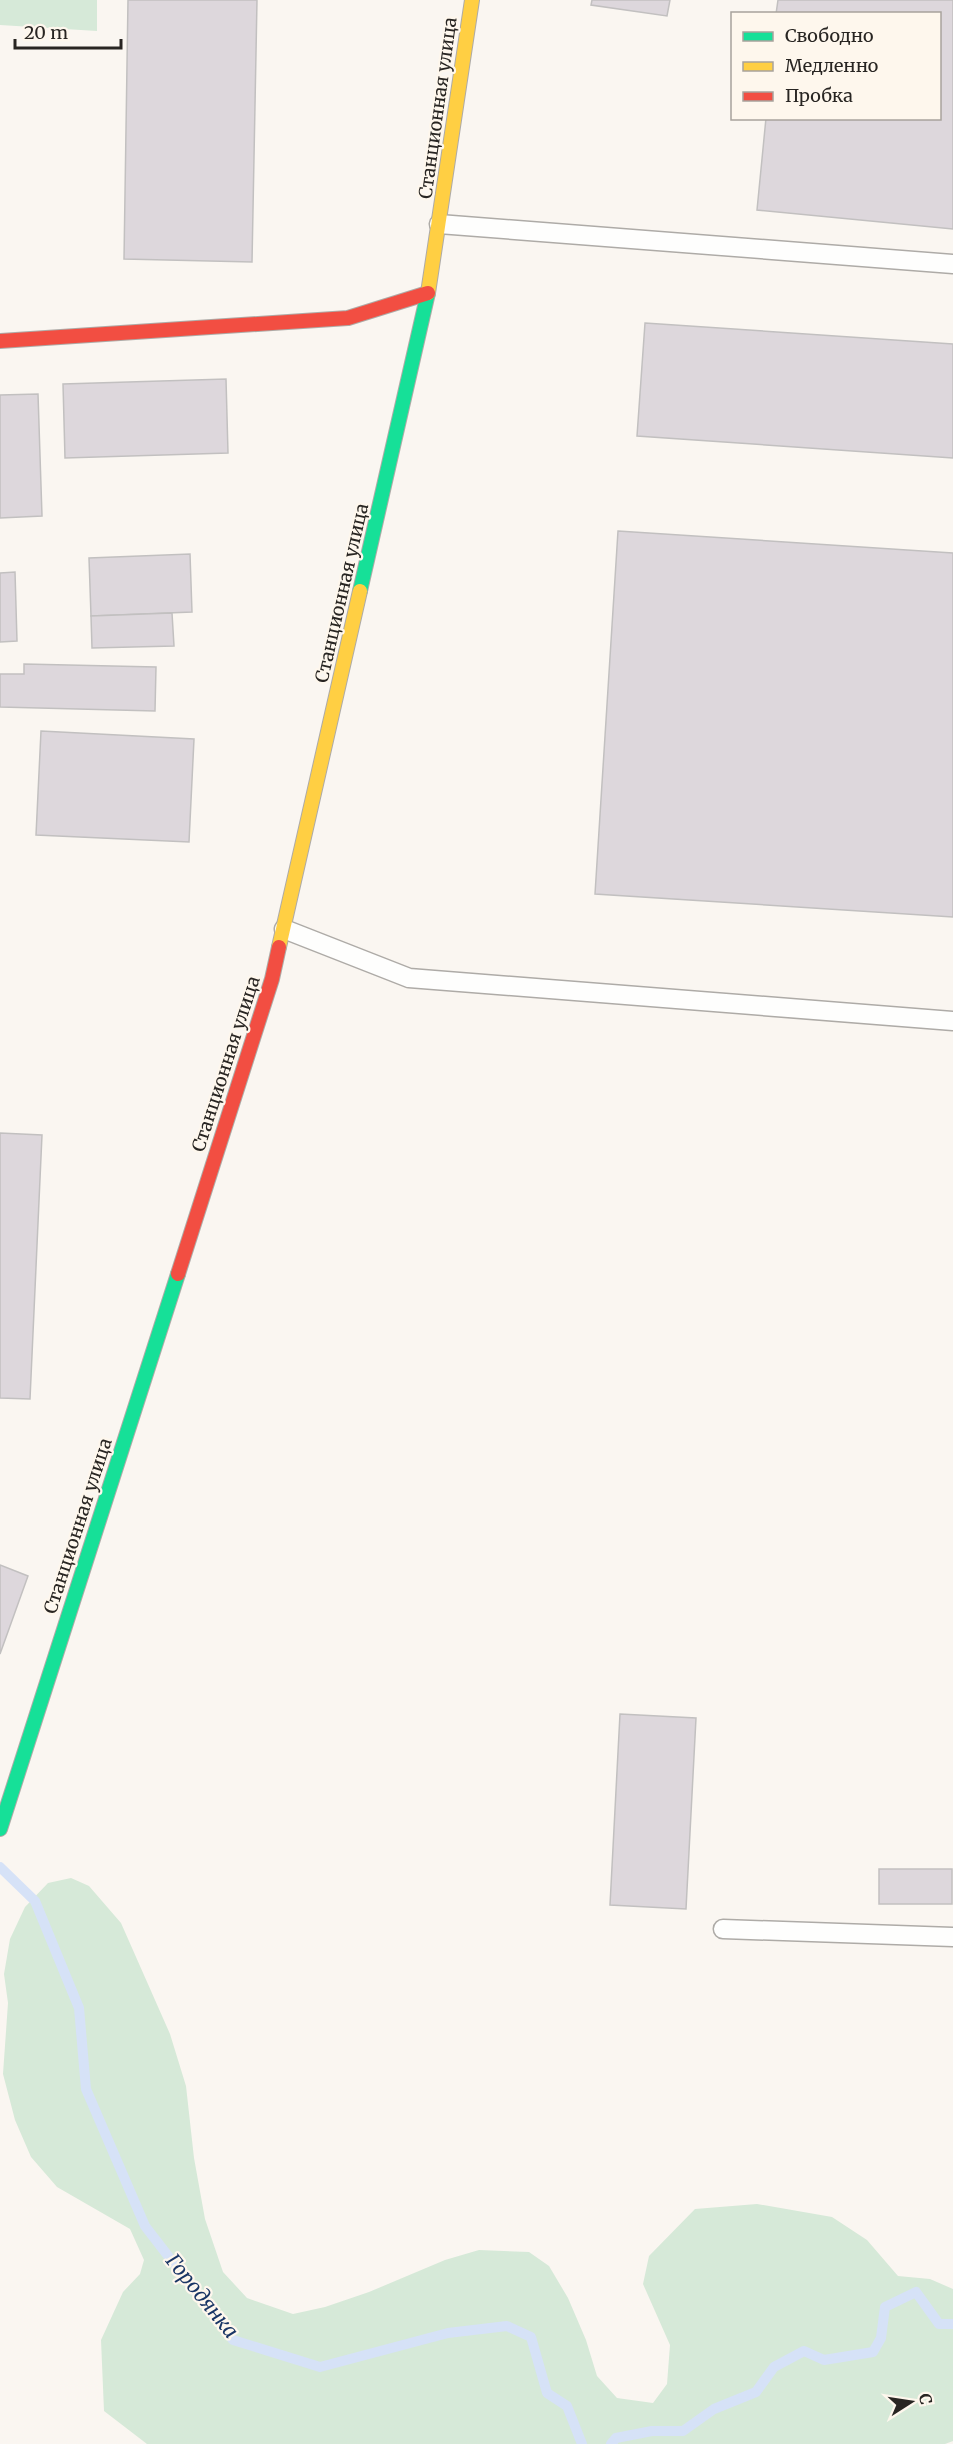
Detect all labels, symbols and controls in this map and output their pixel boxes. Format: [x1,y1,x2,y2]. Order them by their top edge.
scale bar [15,12,122,50]
legend [731,12,941,120]
street label: Станционная улица [413,15,462,200]
text: 20 m [24,21,68,44]
text: Свободно [785,24,873,47]
text: Медленно [785,54,878,77]
text: Пробка [785,84,853,107]
street label: Станционная улица [310,501,373,685]
street label: Станционная улица [186,973,265,1155]
street label: Станционная улица [38,1435,117,1617]
water label: Городянка [161,2249,244,2343]
north arrow [881,2372,941,2432]
text: С [915,2392,937,2406]

